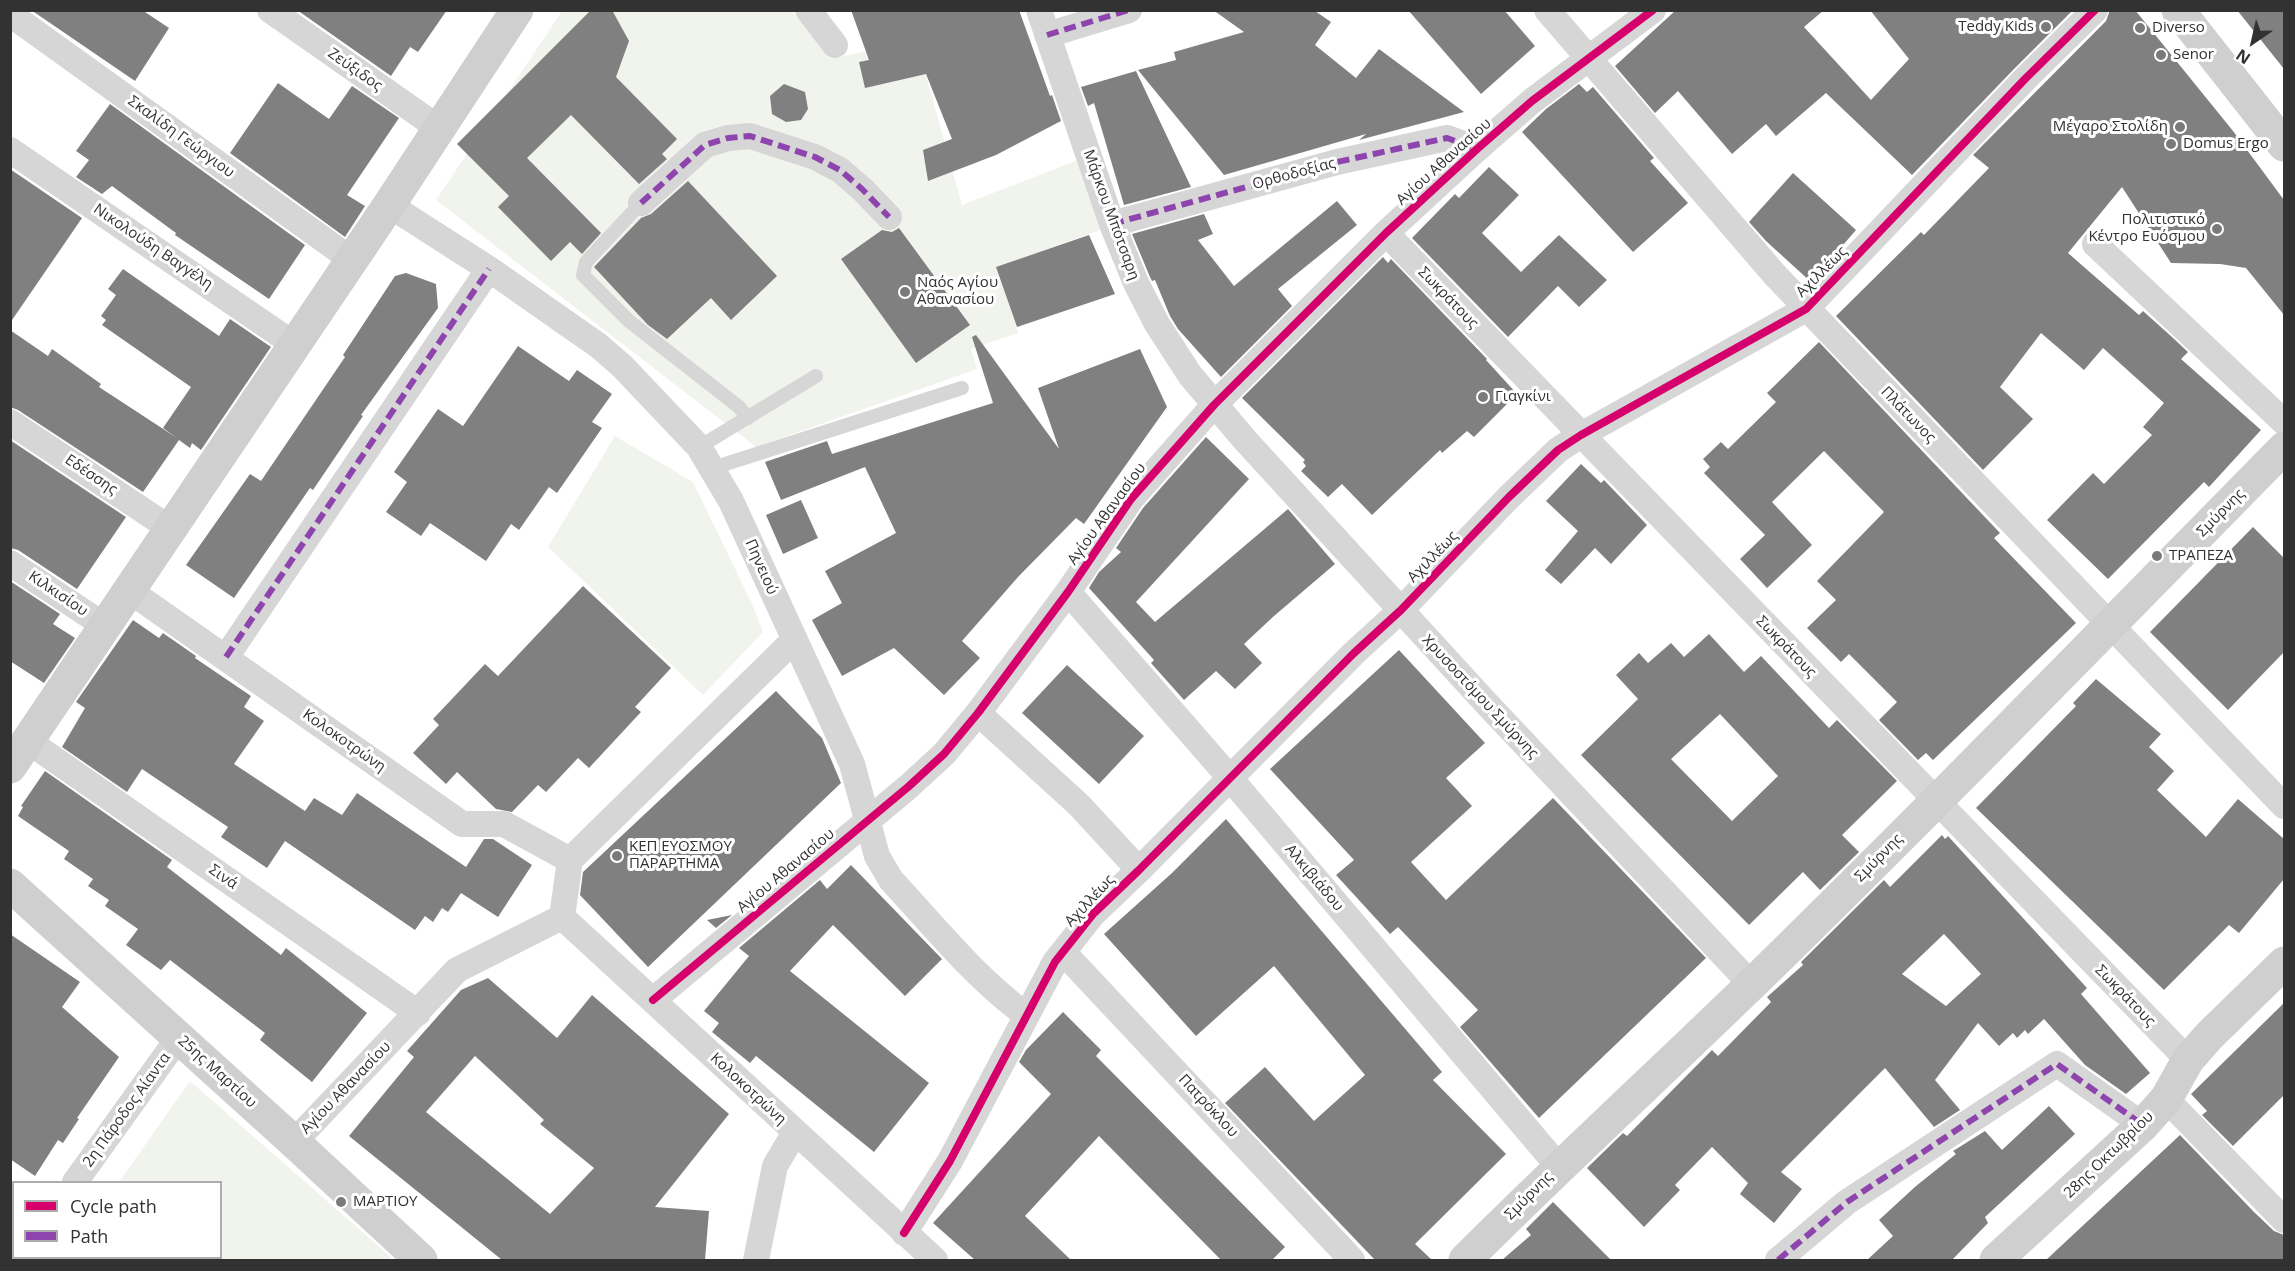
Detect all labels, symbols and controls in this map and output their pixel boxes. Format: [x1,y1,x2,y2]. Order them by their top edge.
north arrow [2223,12,2283,72]
place label: Teddy Kids [1958,18,2034,36]
place label: Diverso [2152,19,2205,37]
marker: Teddy Kids [2039,20,2053,34]
marker: Diverso [2133,21,2147,35]
text: N [2231,44,2254,70]
street label: Ζεύξιδος [324,45,386,95]
place label: Senor [2173,46,2214,64]
marker: Senor [2154,48,2168,62]
street label: Σκαλίδη Γεώργιου [124,92,238,182]
street label: Αγίου Αθανασίου [1393,115,1495,209]
place label: Μέγαρο Στολίδη [2053,118,2168,136]
marker: Μέγαρο Στολίδη [2173,120,2187,134]
place label: Domus Ergo [2183,135,2269,153]
marker: Domus Ergo [2164,137,2178,151]
street label: Μάρκου Μπότσαρη [1079,147,1143,283]
street label: Ορθοδοξίας [1251,154,1337,194]
street label: Νικολούδη Βαγγέλη [90,200,216,294]
place label: Πολιτιστικό Κέντρο Ευόσμου [2088,211,2205,246]
marker: Πολιτιστικό Κέντρο Ευόσμου [2210,222,2224,236]
street label: Αχιλλέως [1793,243,1851,301]
street label: Σωκράτους [1414,263,1482,333]
place label: Ναός Αγίου Αθανασίου [917,274,998,309]
marker: Ναός Αγίου Αθανασίου [898,285,912,299]
street label: Πλάτωνος [1877,383,1939,447]
place label: Γιαγκίνι [1495,388,1551,406]
marker: Γιαγκίνι [1476,390,1490,404]
street label: Εδέσσης [61,451,121,499]
street label: Αγίου Αθανασίου [1064,460,1150,568]
street label: Σμύρνης [2193,485,2249,541]
street label: Αχιλλέως [1404,527,1462,587]
street label: Πηνειού [741,537,781,597]
place label: ΤΡΑΠΕΖΑ [2169,547,2233,565]
marker: ΤΡΑΠΕΖΑ [2150,549,2164,563]
street label: Κιλκισίου [25,568,91,620]
street label: Σωκράτους [1752,612,1820,682]
street label: Χρυσοστόμου Σμύρνης [1418,632,1542,762]
street label: Κολοκοτρώνη [299,706,389,776]
street label: Αγίου Αθανασίου [734,825,838,917]
street label: Σμύρνης [1851,830,1907,886]
place label: ΚΕΠ ΕΥΟΣΜΟΥ ΠΑΡΑΡΤΗΜΑ [629,838,732,873]
street label: Αλκιβιάδου [1281,841,1347,915]
marker: ΚΕΠ ΕΥΟΣΜΟΥ ΠΑΡΑΡΤΗΜΑ [610,849,624,863]
street label: Σινά [205,861,241,893]
street label: Αχιλλέως [1061,871,1119,931]
street label: Σωκράτους [2091,961,2159,1031]
street label: 25ης Μαρτίου [174,1032,260,1112]
street label: Αγίου Αθανασίου [297,1038,395,1138]
street label: 2η Πάροδος Αίαντα [79,1049,175,1171]
street label: Κολοκοτρώνη [706,1049,790,1129]
street label: Πατρόκλου [1174,1071,1242,1141]
street label: 28ης Οκτωβρίου [2061,1108,2157,1202]
street label: Σμύρνης [1501,1168,1557,1224]
legend [12,1181,222,1259]
place label: ΜΑΡΤΙΟΥ [353,1193,418,1211]
text: Cycle path [70,1194,157,1218]
marker: ΜΑΡΤΙΟΥ [334,1195,348,1209]
text: Path [70,1224,108,1248]

